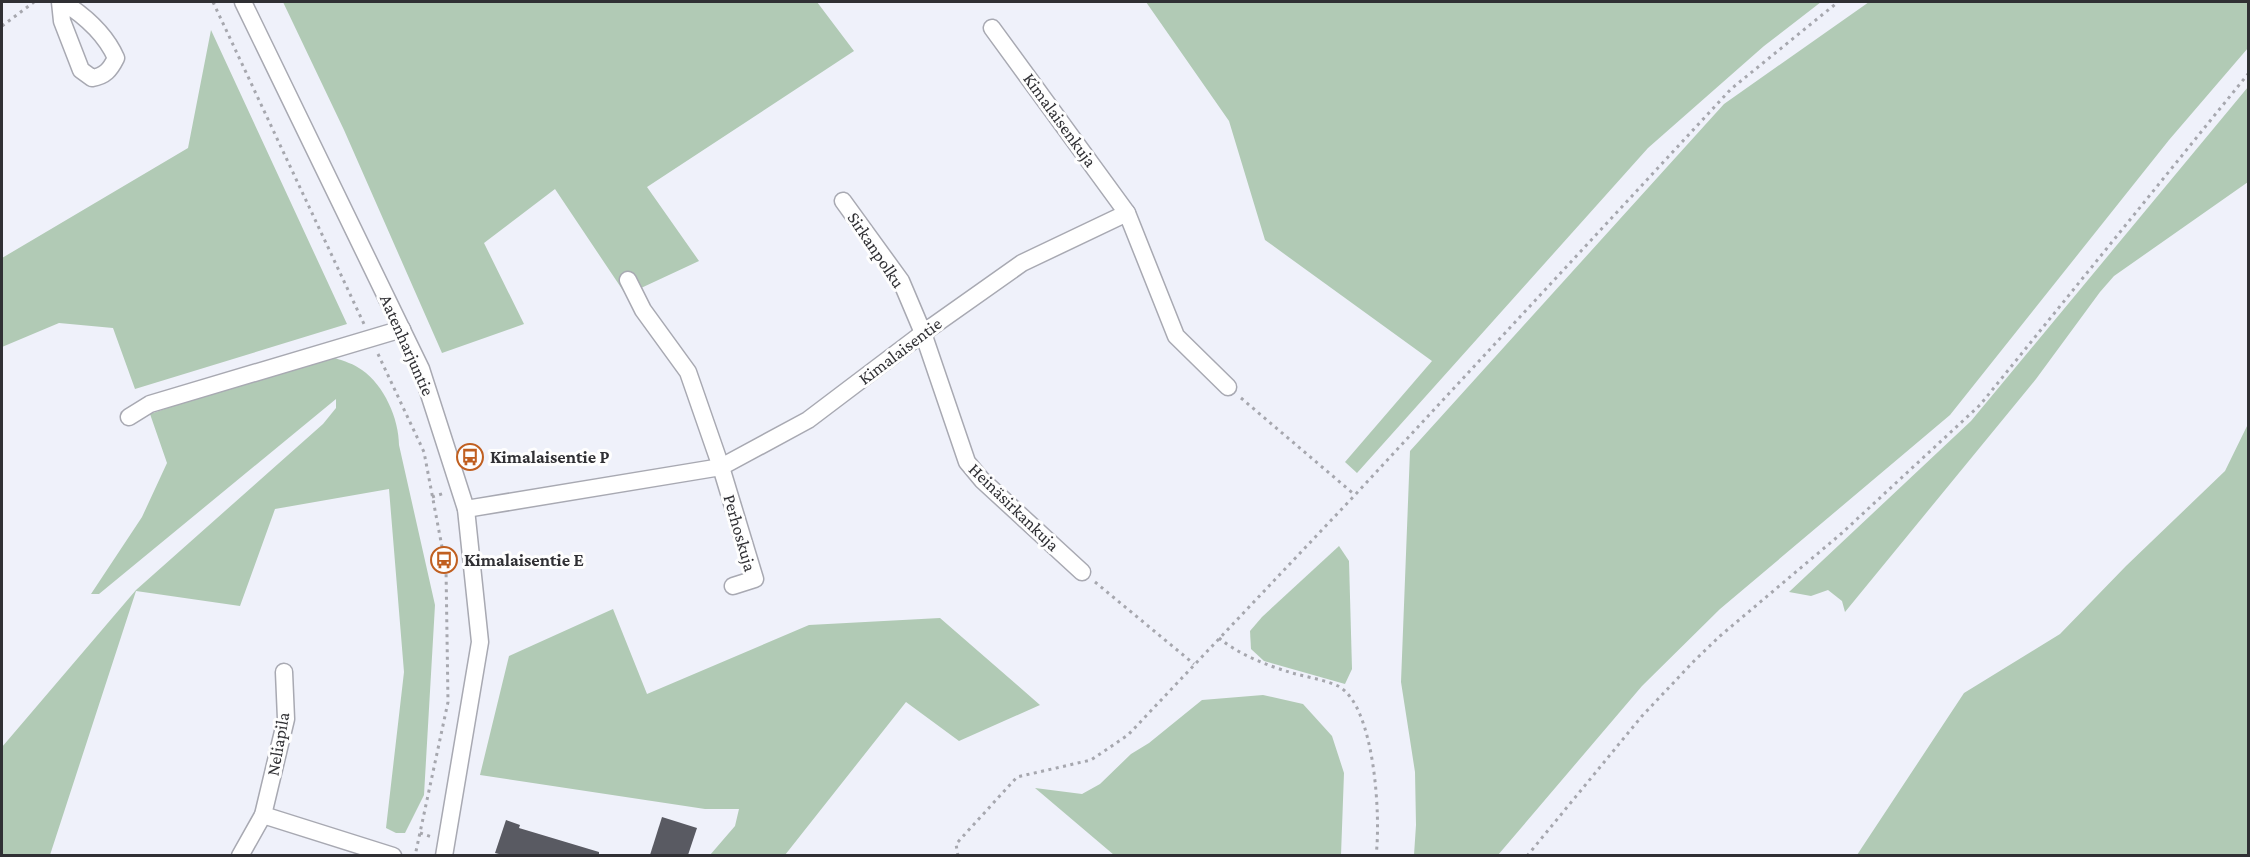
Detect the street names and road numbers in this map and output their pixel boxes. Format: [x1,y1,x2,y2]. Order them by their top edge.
street label: Kimalaisenkuja [1018,69,1101,171]
street label: Sirkanpolku [843,208,909,292]
street label: Aatenharjuntie [375,291,438,399]
street label: Kimalaisentie [855,313,946,389]
street label: Heinäsirkankuja [964,459,1063,556]
street label: Perhoskuja [718,492,761,574]
street label: Neliapila [263,710,293,778]

